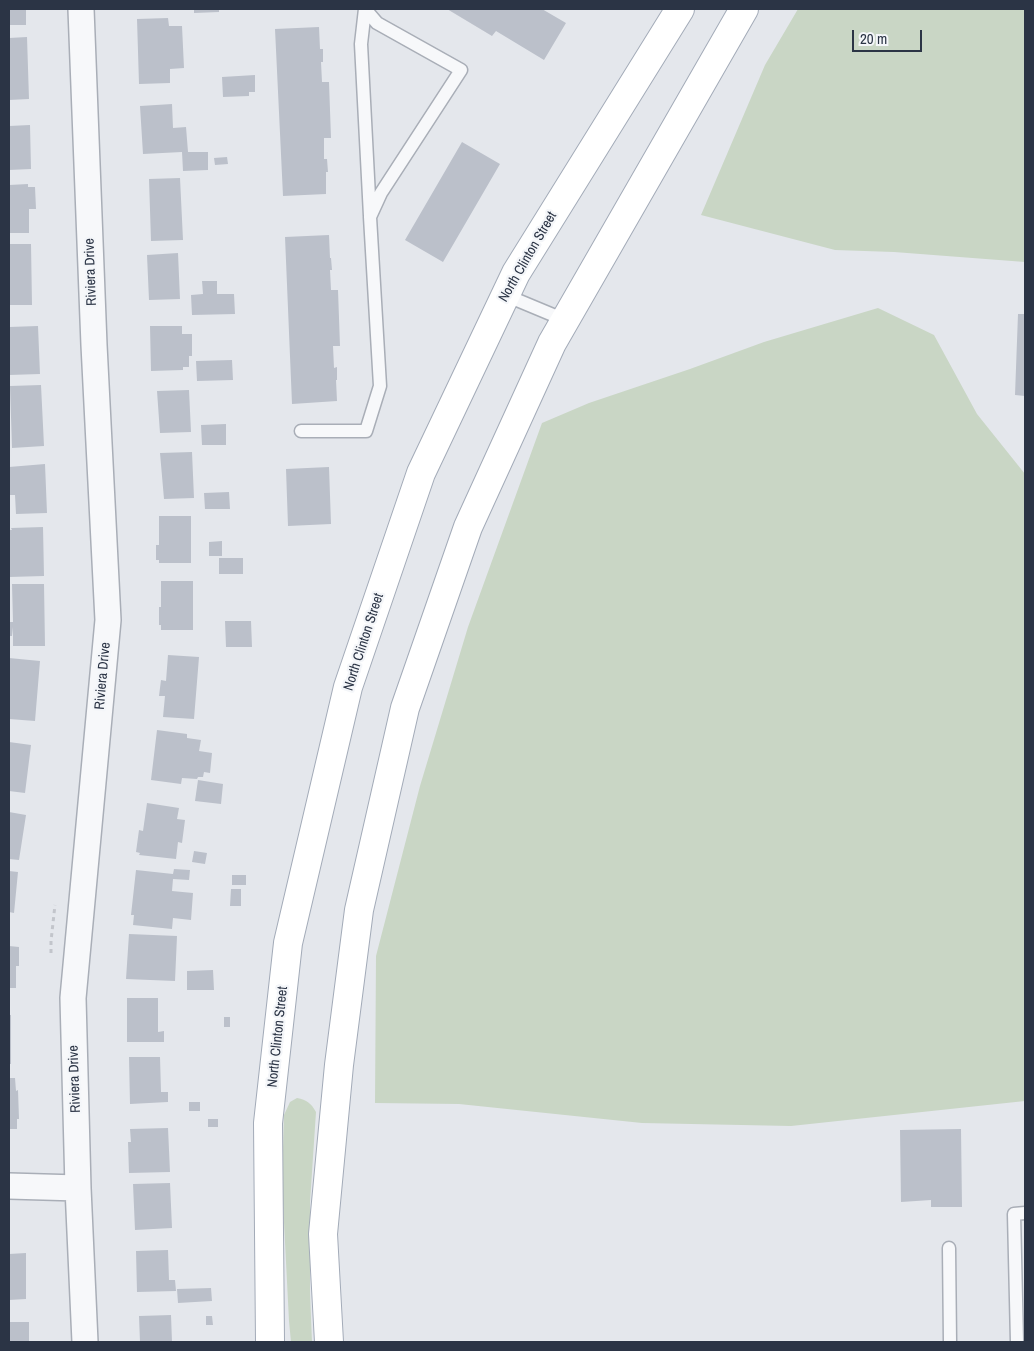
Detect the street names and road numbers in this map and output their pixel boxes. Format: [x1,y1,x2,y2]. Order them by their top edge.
street label: North Clinton Street [495,209,561,305]
street label: Riviera Drive [81,238,101,306]
street label: North Clinton Street [340,591,388,693]
street label: Riviera Drive [92,642,114,710]
street label: North Clinton Street [264,986,292,1088]
street label: Riviera Drive [65,1045,85,1113]

